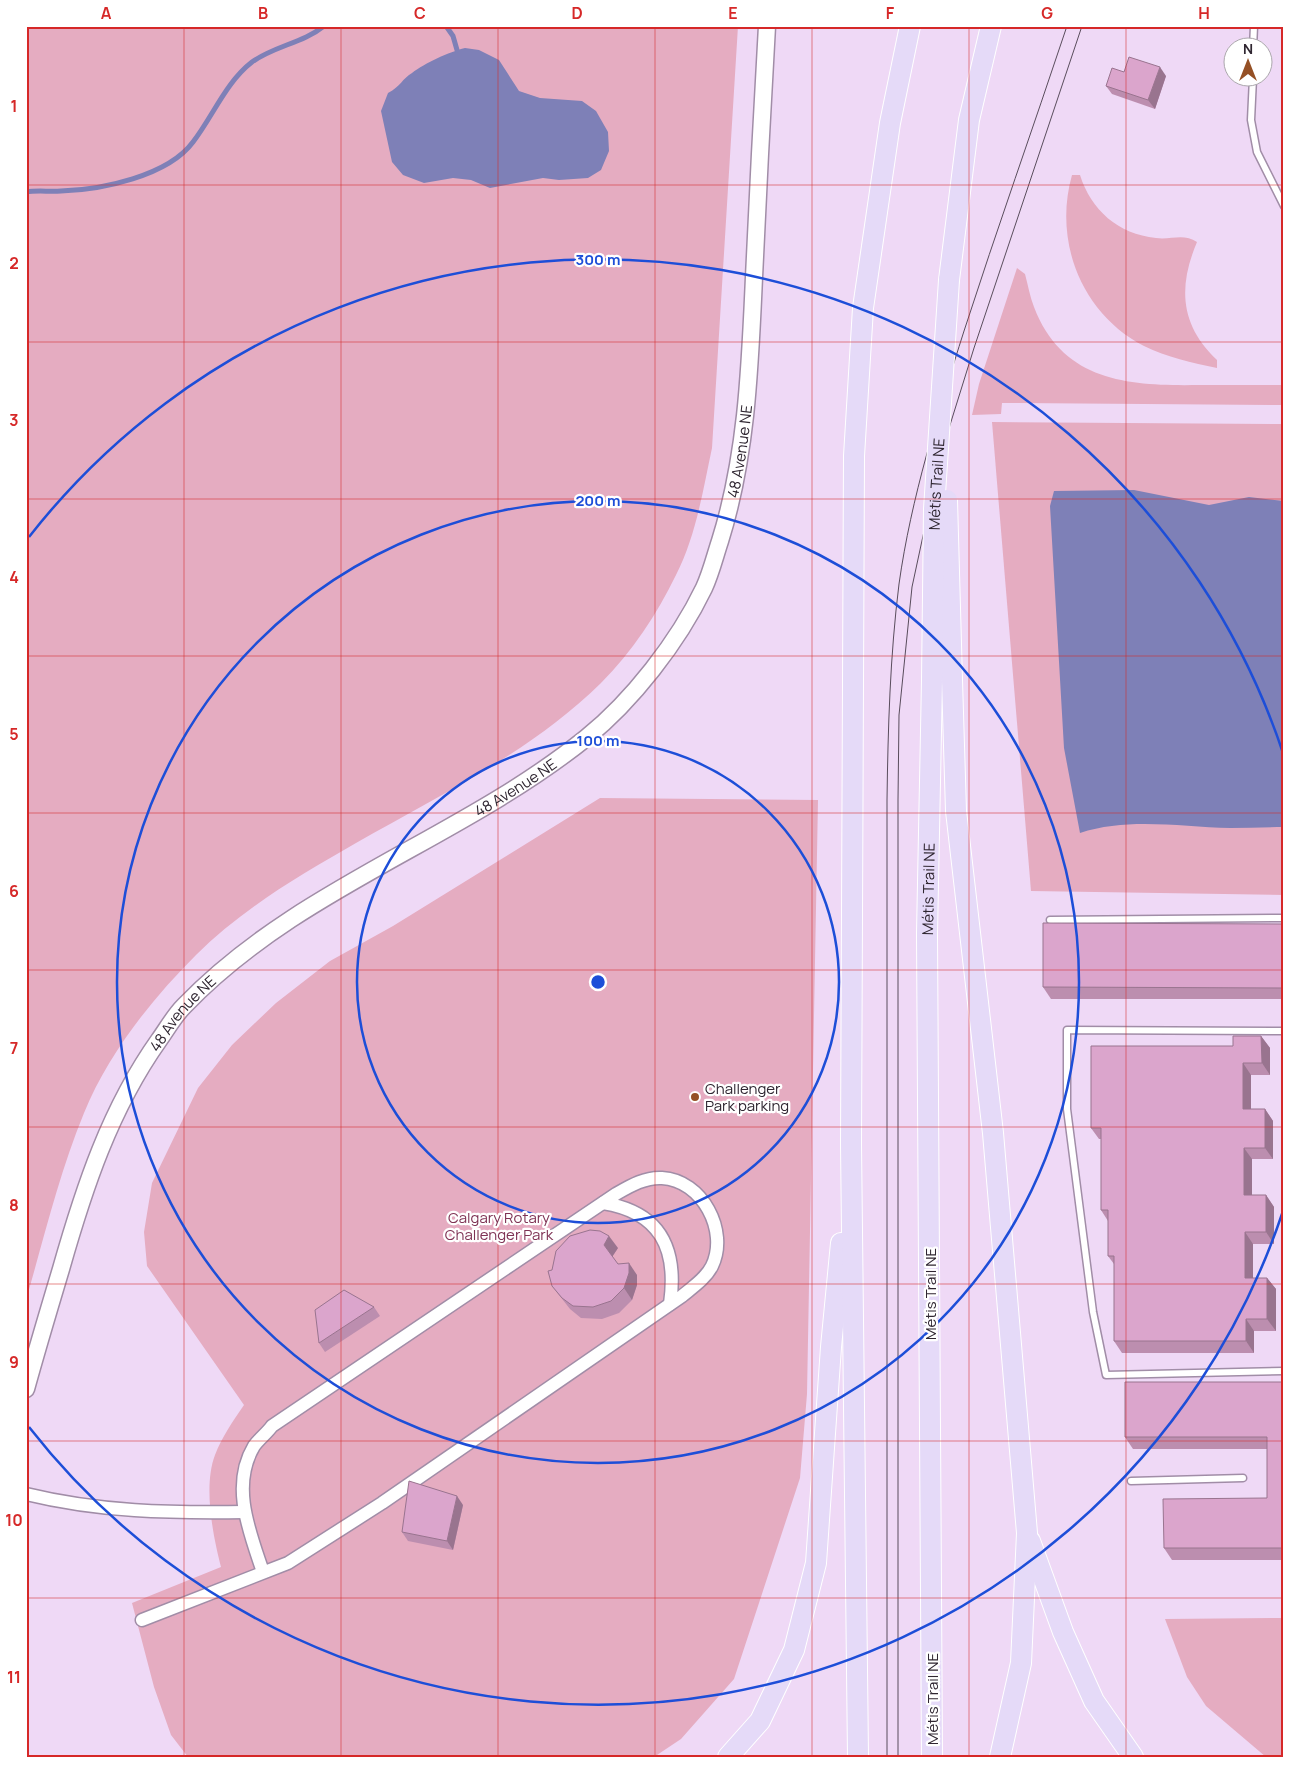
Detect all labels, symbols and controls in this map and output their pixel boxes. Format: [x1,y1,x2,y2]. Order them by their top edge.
text: A [101,2,112,24]
text: B [258,2,268,24]
text: C [414,2,426,24]
text: D [571,2,583,24]
text: E [728,2,738,24]
text: F [886,2,895,24]
text: G [1041,2,1053,24]
text: H [1198,2,1210,24]
north arrow [1222,38,1272,88]
text: N [1243,39,1253,58]
text: 1 [10,95,18,117]
text: 300 m [576,249,620,270]
text: 2 [9,252,19,274]
street label: 48 Avenue NE [721,404,757,500]
text: 3 [9,409,19,431]
street label: Métis Trail NE [923,437,949,530]
text: 200 m [575,490,621,511]
text: 4 [9,566,19,588]
text: 5 [9,723,19,745]
text: 100 m [577,730,619,751]
street label: 48 Avenue NE [470,753,561,821]
street label: Métis Trail NE [916,843,939,935]
text: 6 [9,880,19,902]
street label: 48 Avenue NE [144,970,220,1055]
centre of rings [589,973,607,991]
text: 7 [10,1037,18,1059]
place label: Challenger Park parking [705,1078,789,1116]
marker: Challenger Park parking [689,1091,701,1103]
text: 8 [9,1194,19,1216]
park label: Calgary Rotary Challenger Park [445,1207,554,1245]
street label: Métis Trail NE [920,1248,941,1340]
text: 9 [9,1351,19,1373]
text: 10 [5,1509,23,1531]
street label: Métis Trail NE [922,1653,943,1745]
text: 11 [7,1666,21,1688]

